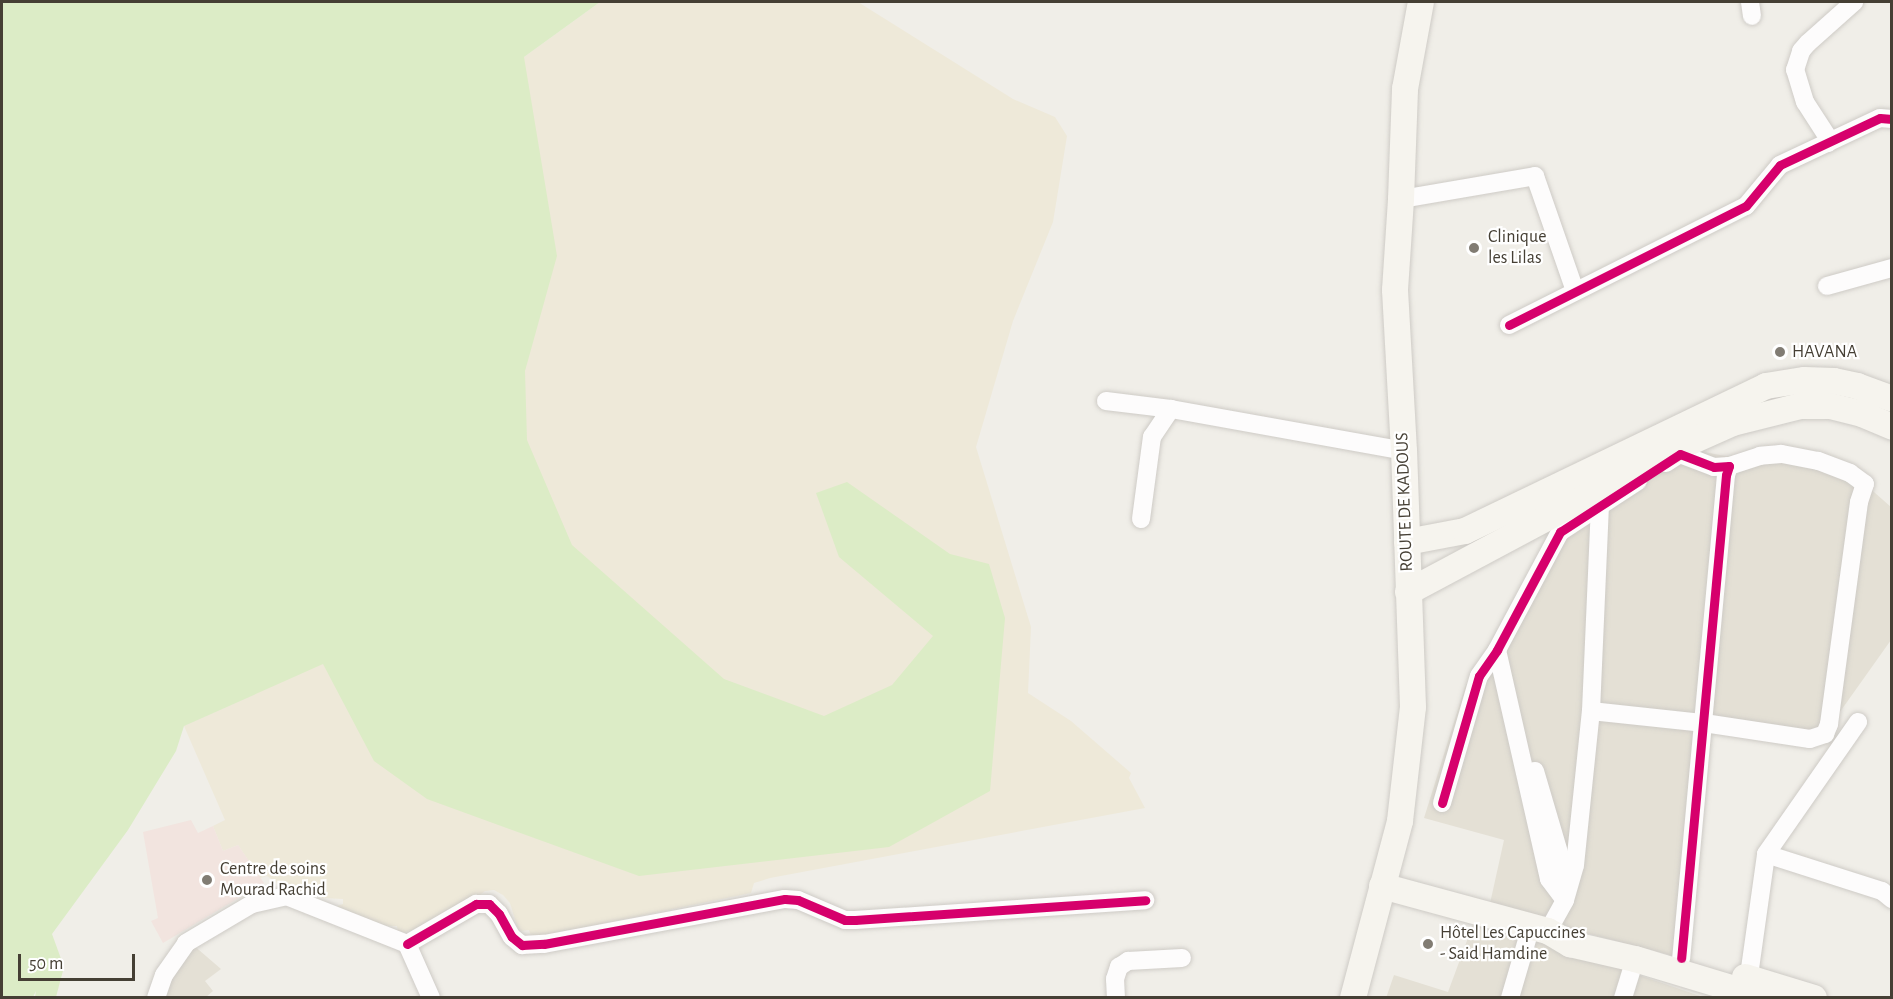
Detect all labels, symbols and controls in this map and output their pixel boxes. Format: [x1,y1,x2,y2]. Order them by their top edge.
place label: Clinique les Lilas [1488,227,1546,270]
marker: Clinique les Lilas [1465,239,1483,257]
place label: HAVANA [1792,341,1857,363]
marker: HAVANA [1773,345,1787,359]
street label: ROUTE DE KADOUS [1392,432,1418,572]
place label: Centre de soins Mourad Rachid [220,859,326,902]
marker: Centre de soins Mourad Rachid [198,871,216,889]
place label: Hôtel Les Capuccines - Said Hamdine [1440,923,1586,966]
marker: Hôtel Les Capuccines - Said Hamdine [1421,937,1435,951]
scale bar [21,942,138,980]
text: 50 m [29,955,63,973]

